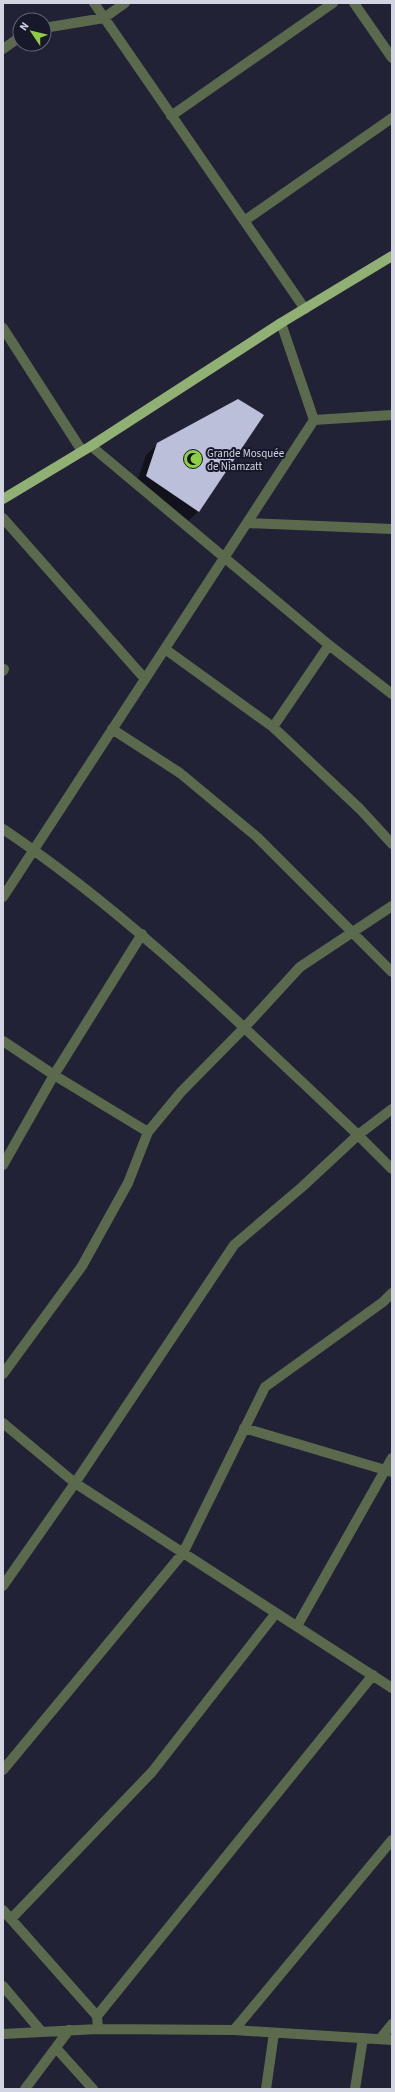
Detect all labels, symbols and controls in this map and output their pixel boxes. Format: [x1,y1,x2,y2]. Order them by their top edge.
north arrow [12,12,52,52]
text: N [16,19,32,34]
place label: Grande Mosquée de Niamzatt [207,446,285,474]
mosque icon: Grande Mosquée de Niamzatt [182,448,204,470]

